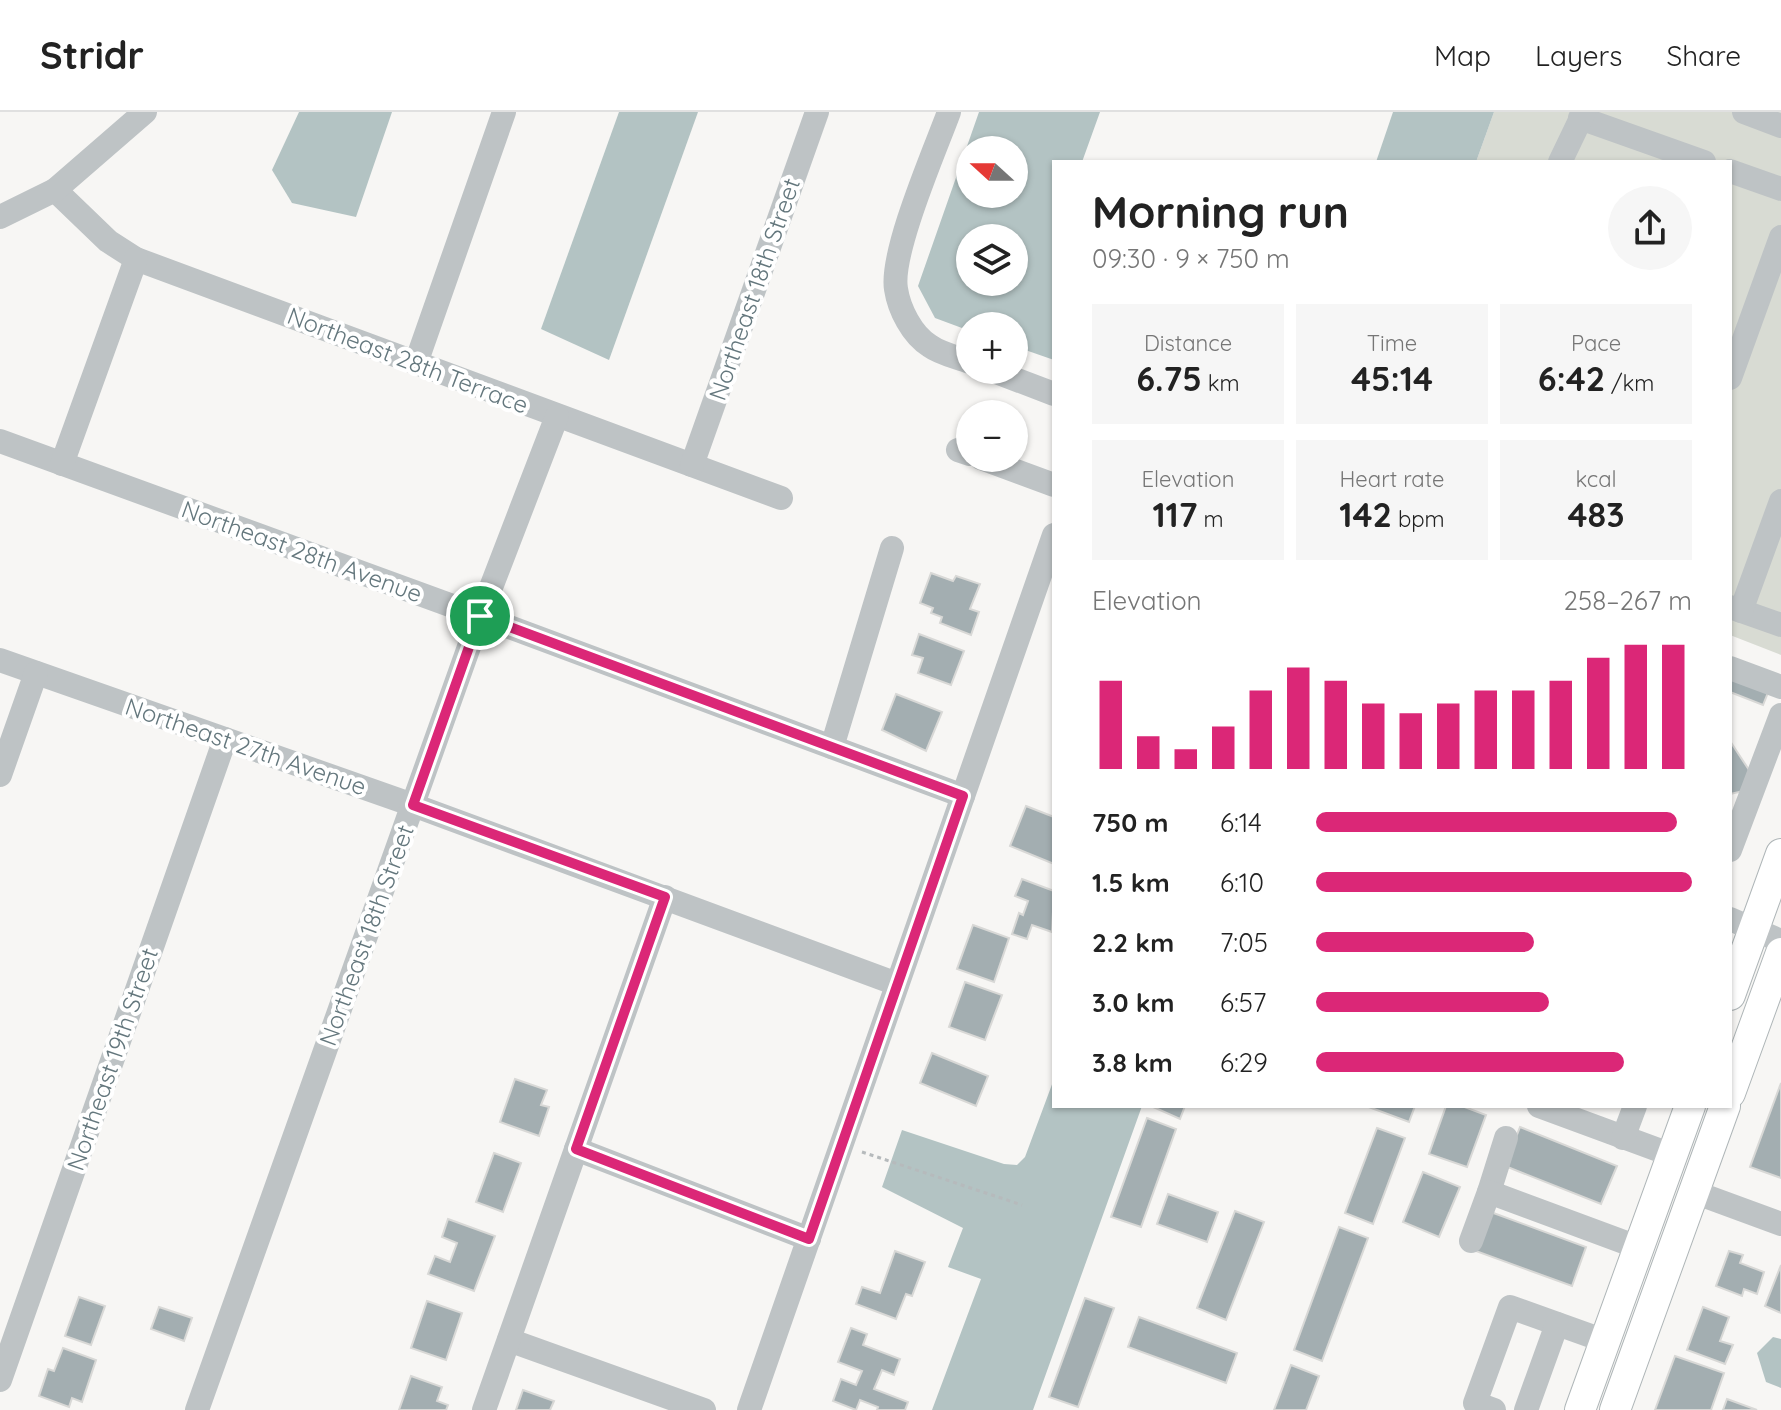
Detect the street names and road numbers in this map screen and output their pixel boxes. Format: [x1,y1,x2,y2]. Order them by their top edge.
street label: Northeast 18th Street [702,174,806,404]
street label: Northeast 28th Terrace [283,300,533,420]
street label: Northeast 28th Avenue [178,494,426,608]
street label: Northeast 27th Avenue [122,691,370,801]
street label: Northeast 18th Street [312,820,420,1050]
street label: Northeast 19th Street [60,944,164,1174]

